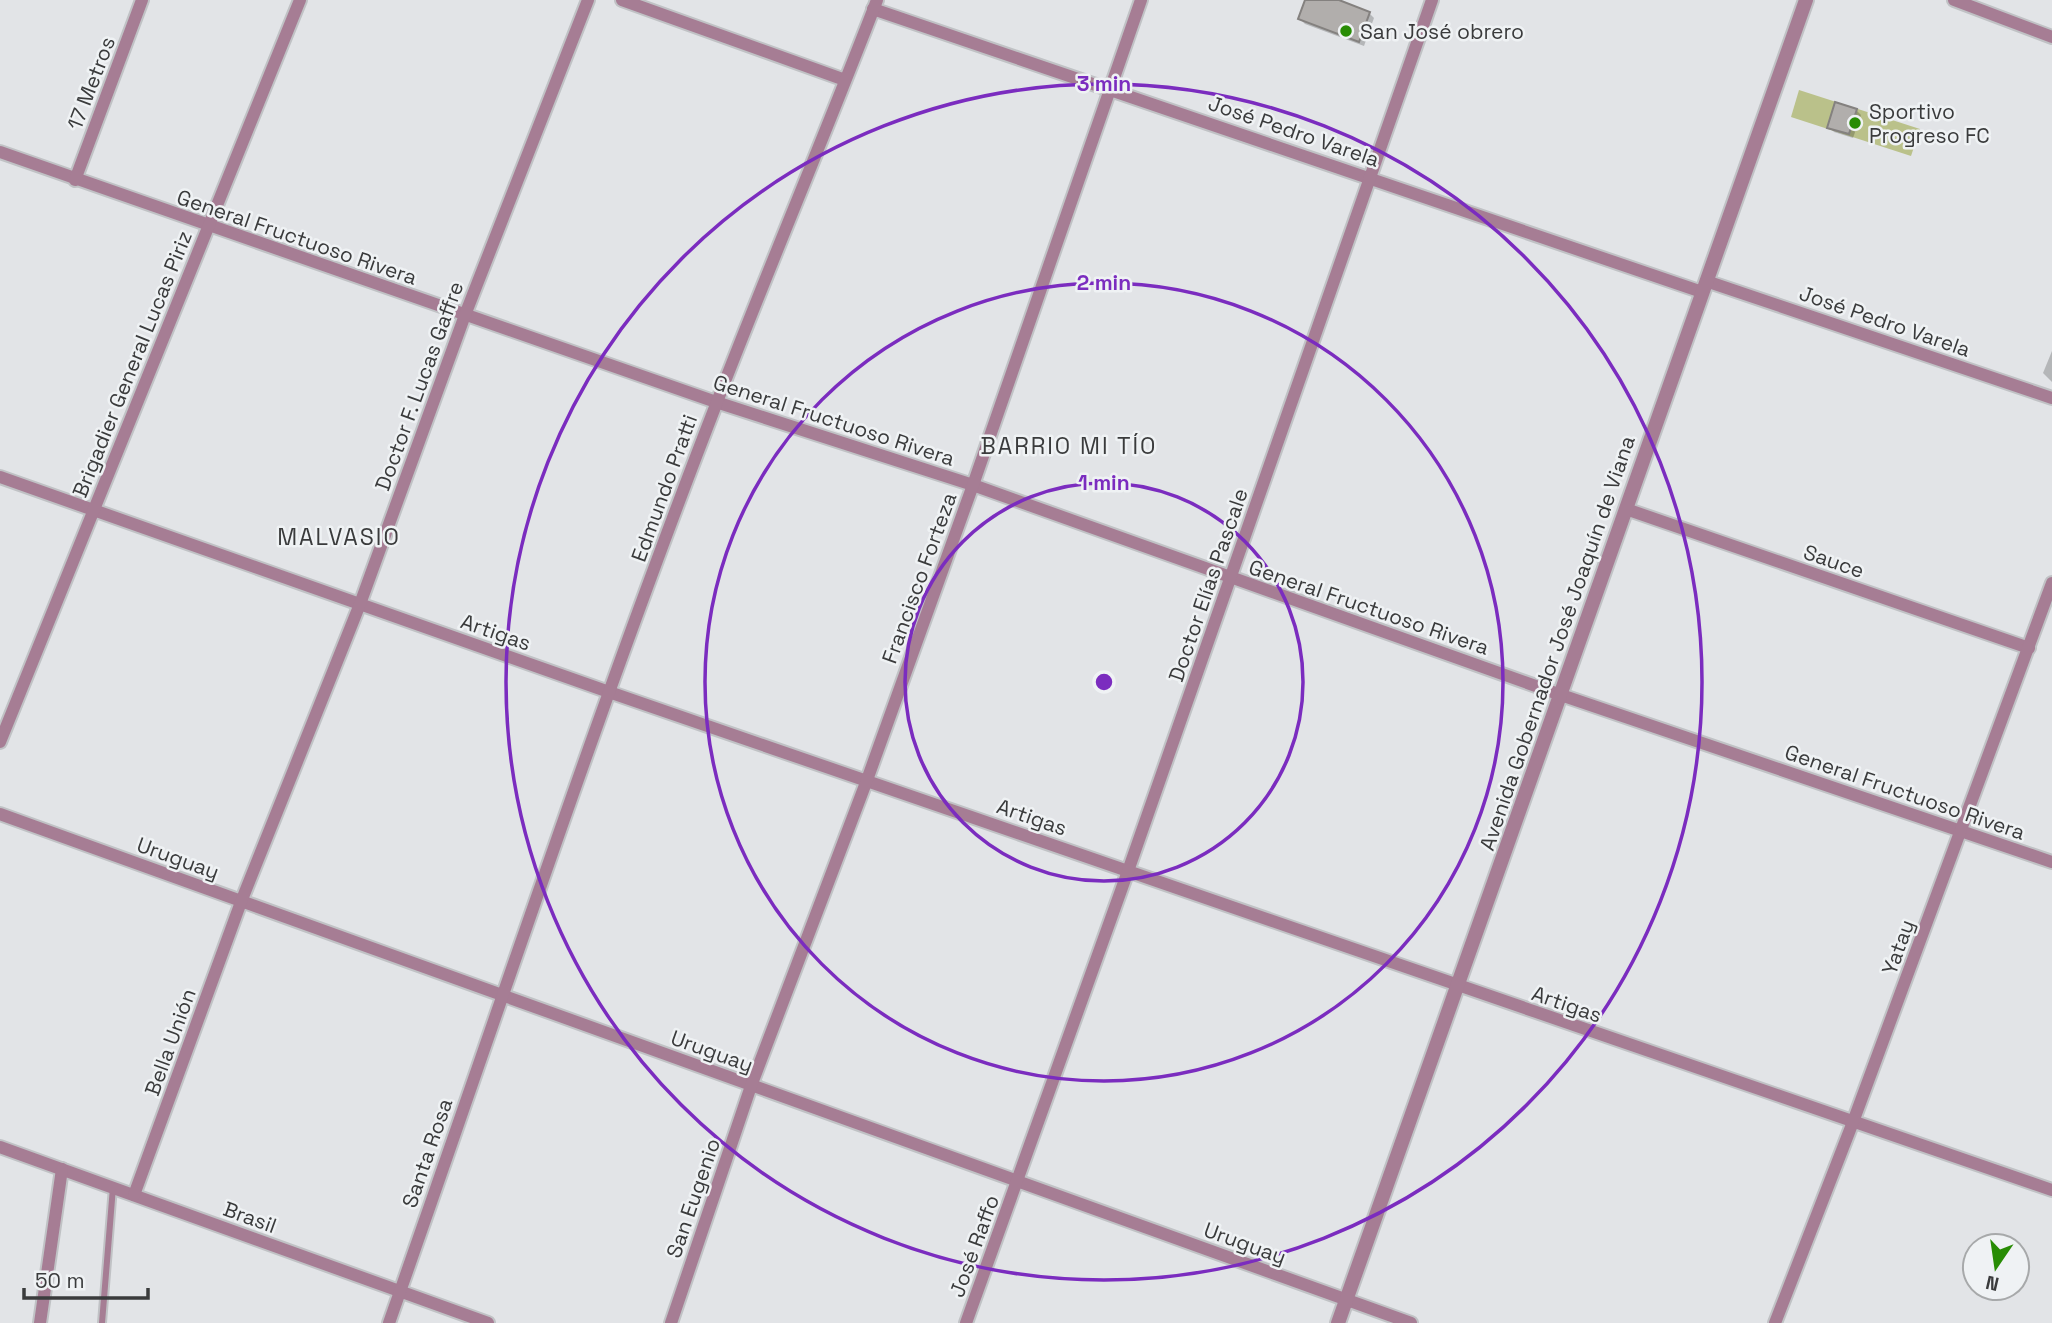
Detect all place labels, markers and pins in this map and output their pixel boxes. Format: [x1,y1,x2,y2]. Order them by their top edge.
place label: San José obrero [1360,18,1524,45]
marker: San José obrero [1338,23,1354,39]
place label: Sportivo Progreso FC [1869,98,1990,149]
marker: Sportivo Progreso FC [1847,115,1863,131]
centre of rings [1092,670,1116,694]

